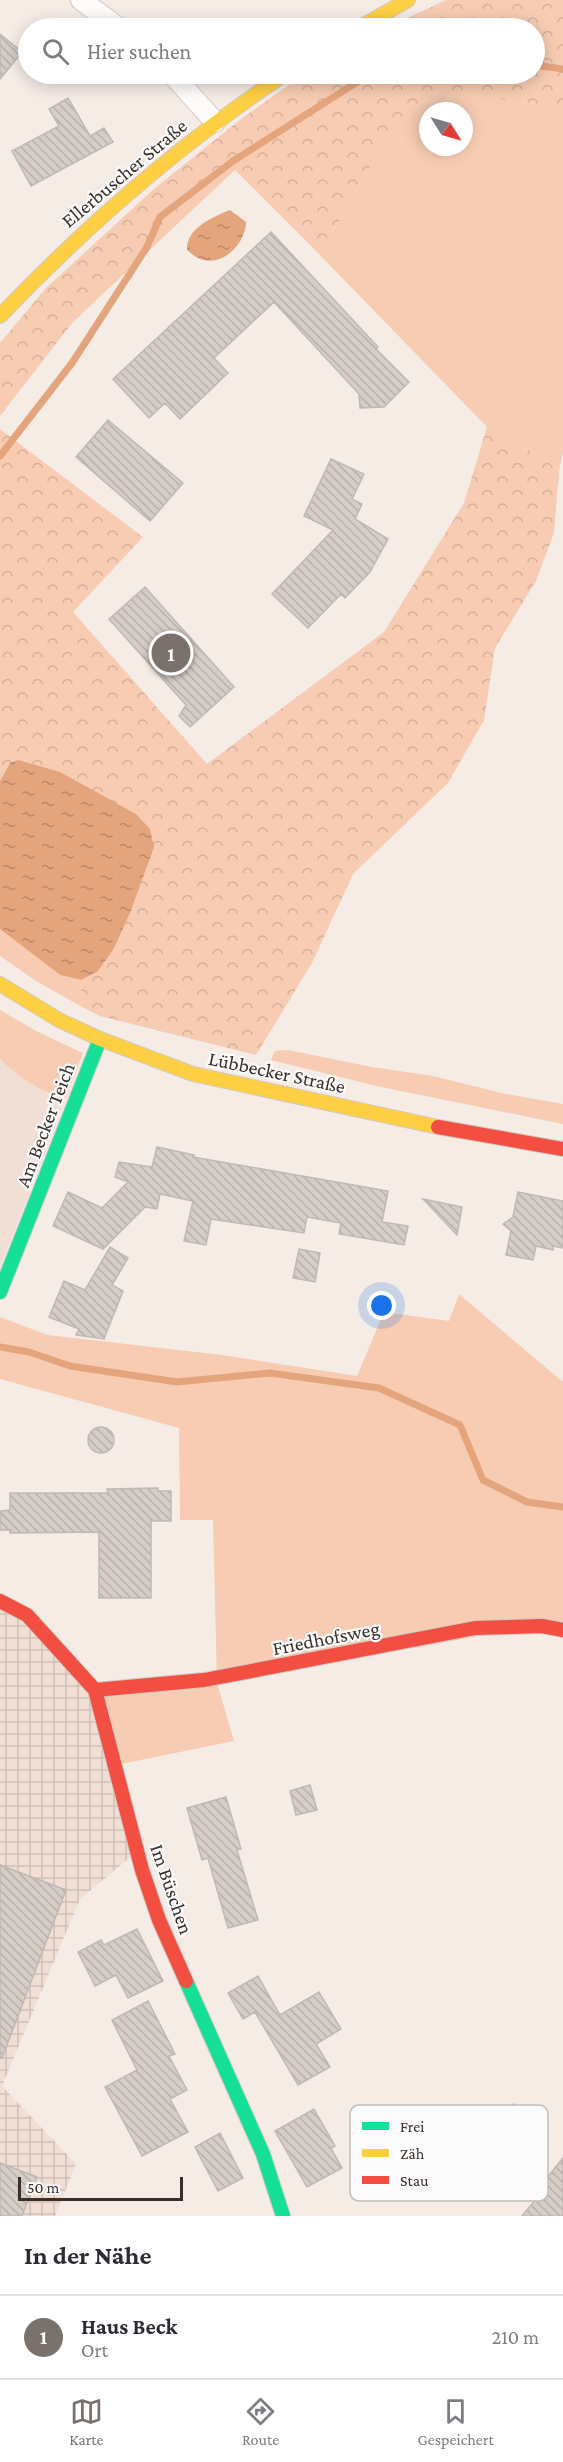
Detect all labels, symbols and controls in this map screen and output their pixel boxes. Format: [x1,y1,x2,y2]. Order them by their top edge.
search box [18,18,545,84]
icon: search [39,35,72,68]
text: Hier suchen [87,39,191,64]
north arrow [419,102,473,156]
street label: Ellerbuscher Straße [57,114,191,232]
pin: 1 [152,630,190,676]
street label: Lübbecker Straße [207,1047,347,1097]
street label: Am Becker Teich [11,1060,79,1190]
your location [367,1291,396,1320]
street label: Friedhofsweg [271,1617,382,1660]
street label: Im Büschen [146,1841,198,1937]
legend [350,2105,548,2201]
text: Frei [400,2118,424,2135]
text: Zäh [400,2145,425,2162]
text: Stau [400,2172,429,2189]
scale bar [18,2174,183,2202]
text: 50 m [27,2179,59,2196]
text: In der Nähe [24,2241,152,2270]
text: Haus Beck [81,2314,177,2339]
text: 1 [40,2326,47,2348]
text: 210 m [492,2326,539,2348]
text: Ort [81,2339,108,2361]
tab: Karte [69,2395,104,2448]
tab: Route [242,2395,279,2448]
tab: Gespeichert [418,2395,494,2448]

